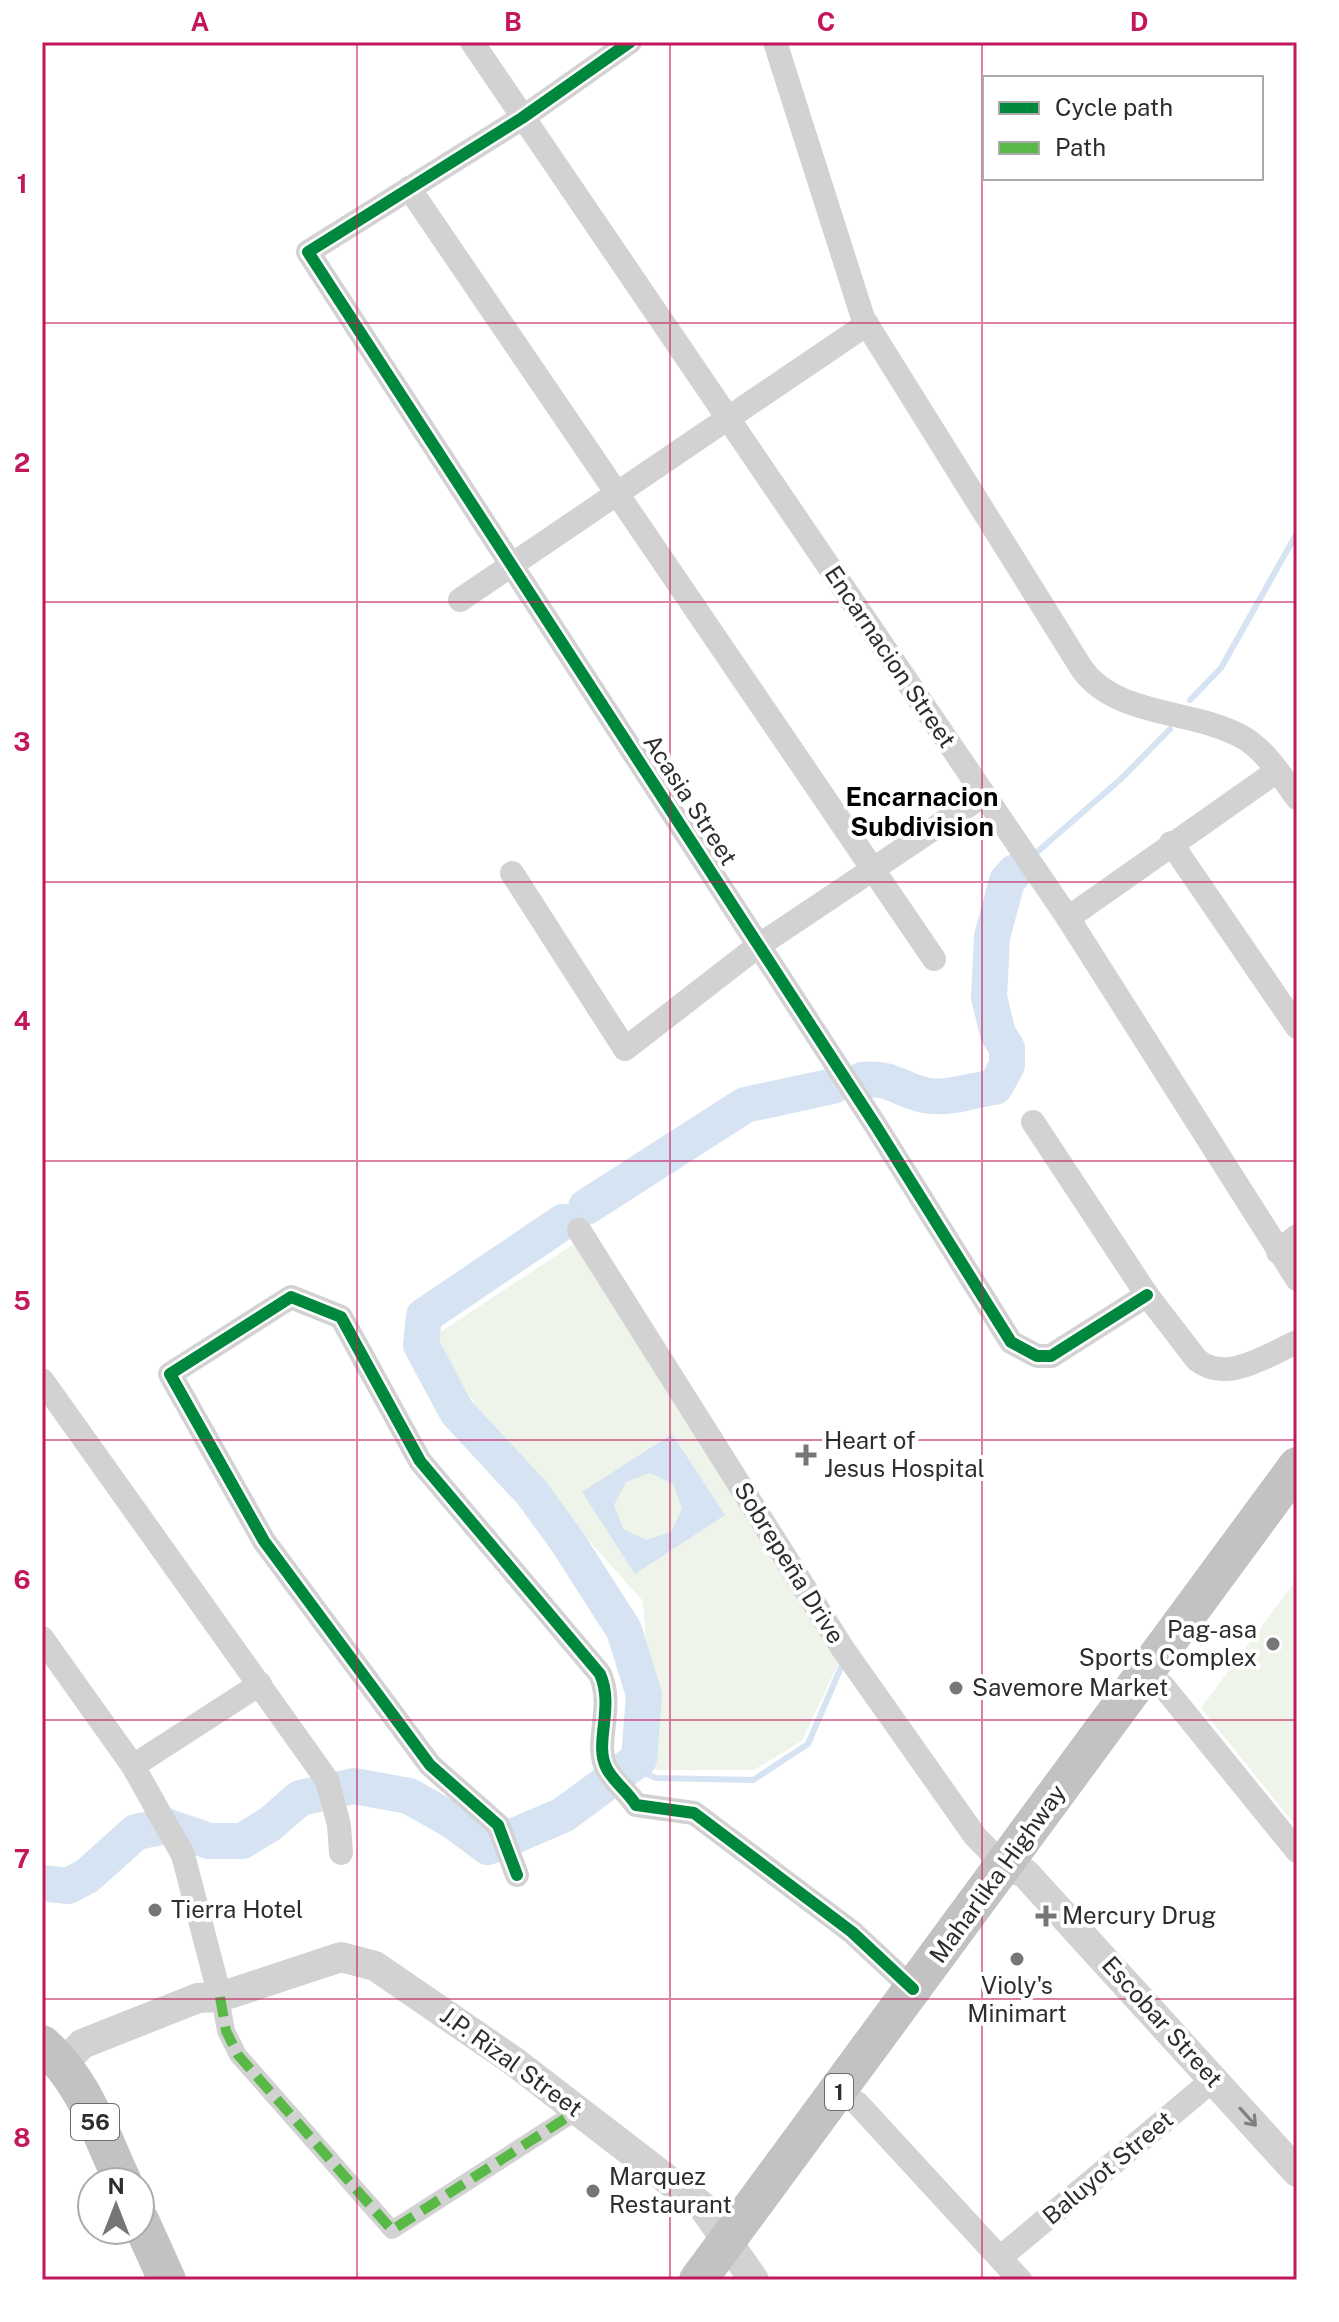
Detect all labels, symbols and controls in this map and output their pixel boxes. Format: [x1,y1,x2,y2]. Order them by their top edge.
text: A [191,6,210,37]
text: B [504,6,522,37]
text: C [817,6,835,37]
text: D [1130,6,1148,37]
legend [983,76,1263,180]
text: Cycle path [1055,93,1173,121]
text: Path [1055,133,1106,161]
text: 1 [16,168,28,199]
text: 2 [14,447,30,478]
street label: Encarnacion Street [820,560,962,753]
text: 3 [13,726,31,757]
street label: Acasia Street [638,729,743,870]
district label: Encarnacion Subdivision [846,781,998,842]
text: 4 [13,1005,31,1036]
text: 5 [13,1285,31,1316]
place label: Heart of Jesus Hospital [824,1426,985,1482]
marker: Heart of Jesus Hospital [795,1444,817,1466]
street label: Sobrepeña Drive [729,1477,851,1648]
text: 6 [13,1564,31,1595]
place label: Pag-asa Sports Complex [1079,1615,1257,1671]
marker: Pag-asa Sports Complex [1264,1635,1282,1653]
place label: Savemore Market [972,1673,1168,1701]
marker: Savemore Market [947,1679,965,1697]
street label: Maharlika Highway [923,1779,1071,1968]
text: 7 [14,1843,30,1874]
place label: Tierra Hotel [171,1895,303,1923]
marker: Tierra Hotel [146,1901,164,1919]
place label: Mercury Drug [1062,1901,1216,1929]
marker: Mercury Drug [1037,1907,1055,1925]
marker: Violy's Minimart [1008,1950,1026,1968]
street label: Escobar Street [1097,1950,1229,2092]
place label: Violy's Minimart [967,1971,1067,2027]
street label: J.P. Rizal Street [435,2000,588,2122]
road number: 1 [825,2074,853,2110]
road number: 56 [71,2104,119,2140]
street label: Baluyot Street [1037,2105,1178,2230]
one-way arrow [1239,2106,1257,2126]
text: 8 [13,2122,31,2153]
place label: Marquez Restaurant [609,2162,732,2218]
north arrow [76,2166,156,2246]
text: N [107,2173,125,2199]
marker: Marquez Restaurant [584,2182,602,2200]

